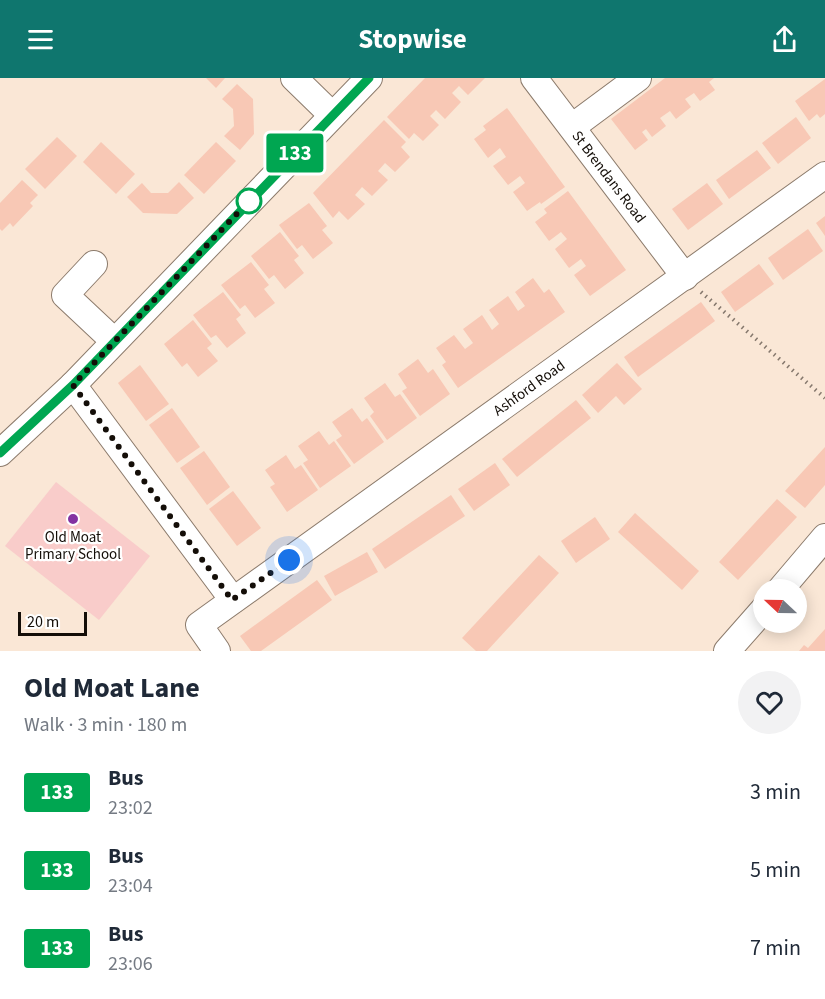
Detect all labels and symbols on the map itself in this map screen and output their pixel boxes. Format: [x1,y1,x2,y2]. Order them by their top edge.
street label: St Brendans Road [567,127,650,228]
line badge: 133 [260,134,330,172]
unlabelled marker [236,188,262,214]
street label: Ashford Road [489,355,569,421]
marker: Old Moat Primary School [66,512,80,526]
place label: Old Moat Primary School [25,527,121,565]
your location [274,545,304,575]
north arrow [753,579,807,633]
scale bar [18,609,87,636]

